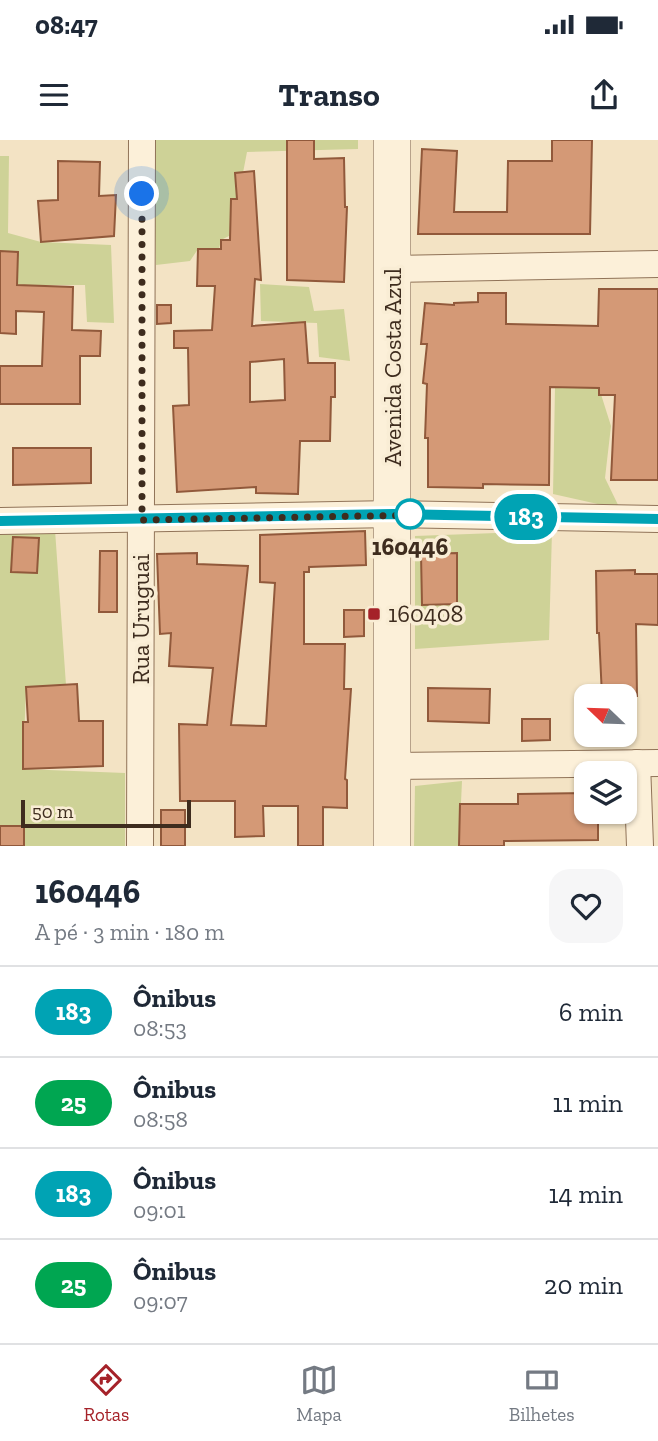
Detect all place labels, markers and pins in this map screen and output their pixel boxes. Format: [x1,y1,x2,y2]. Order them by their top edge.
marker: 160446 [395,499,425,529]
place label: 160446 [372,532,448,561]
place label: 160408 [388,599,463,628]
marker: 160408 [366,606,382,622]

